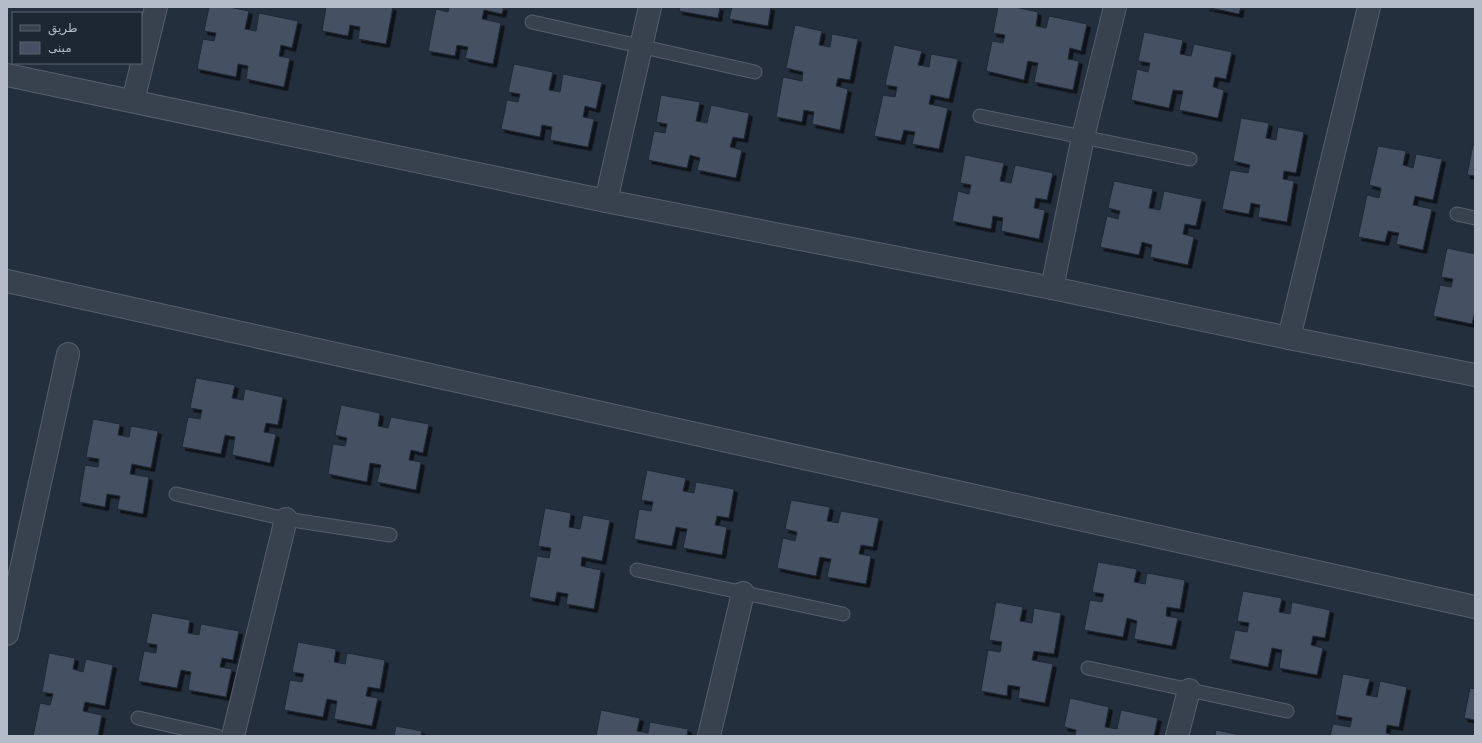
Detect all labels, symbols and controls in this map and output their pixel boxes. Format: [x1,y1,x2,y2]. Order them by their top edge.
legend [12,12,142,64]
text: طريق [48,21,78,36]
text: مبنى [48,41,72,55]

